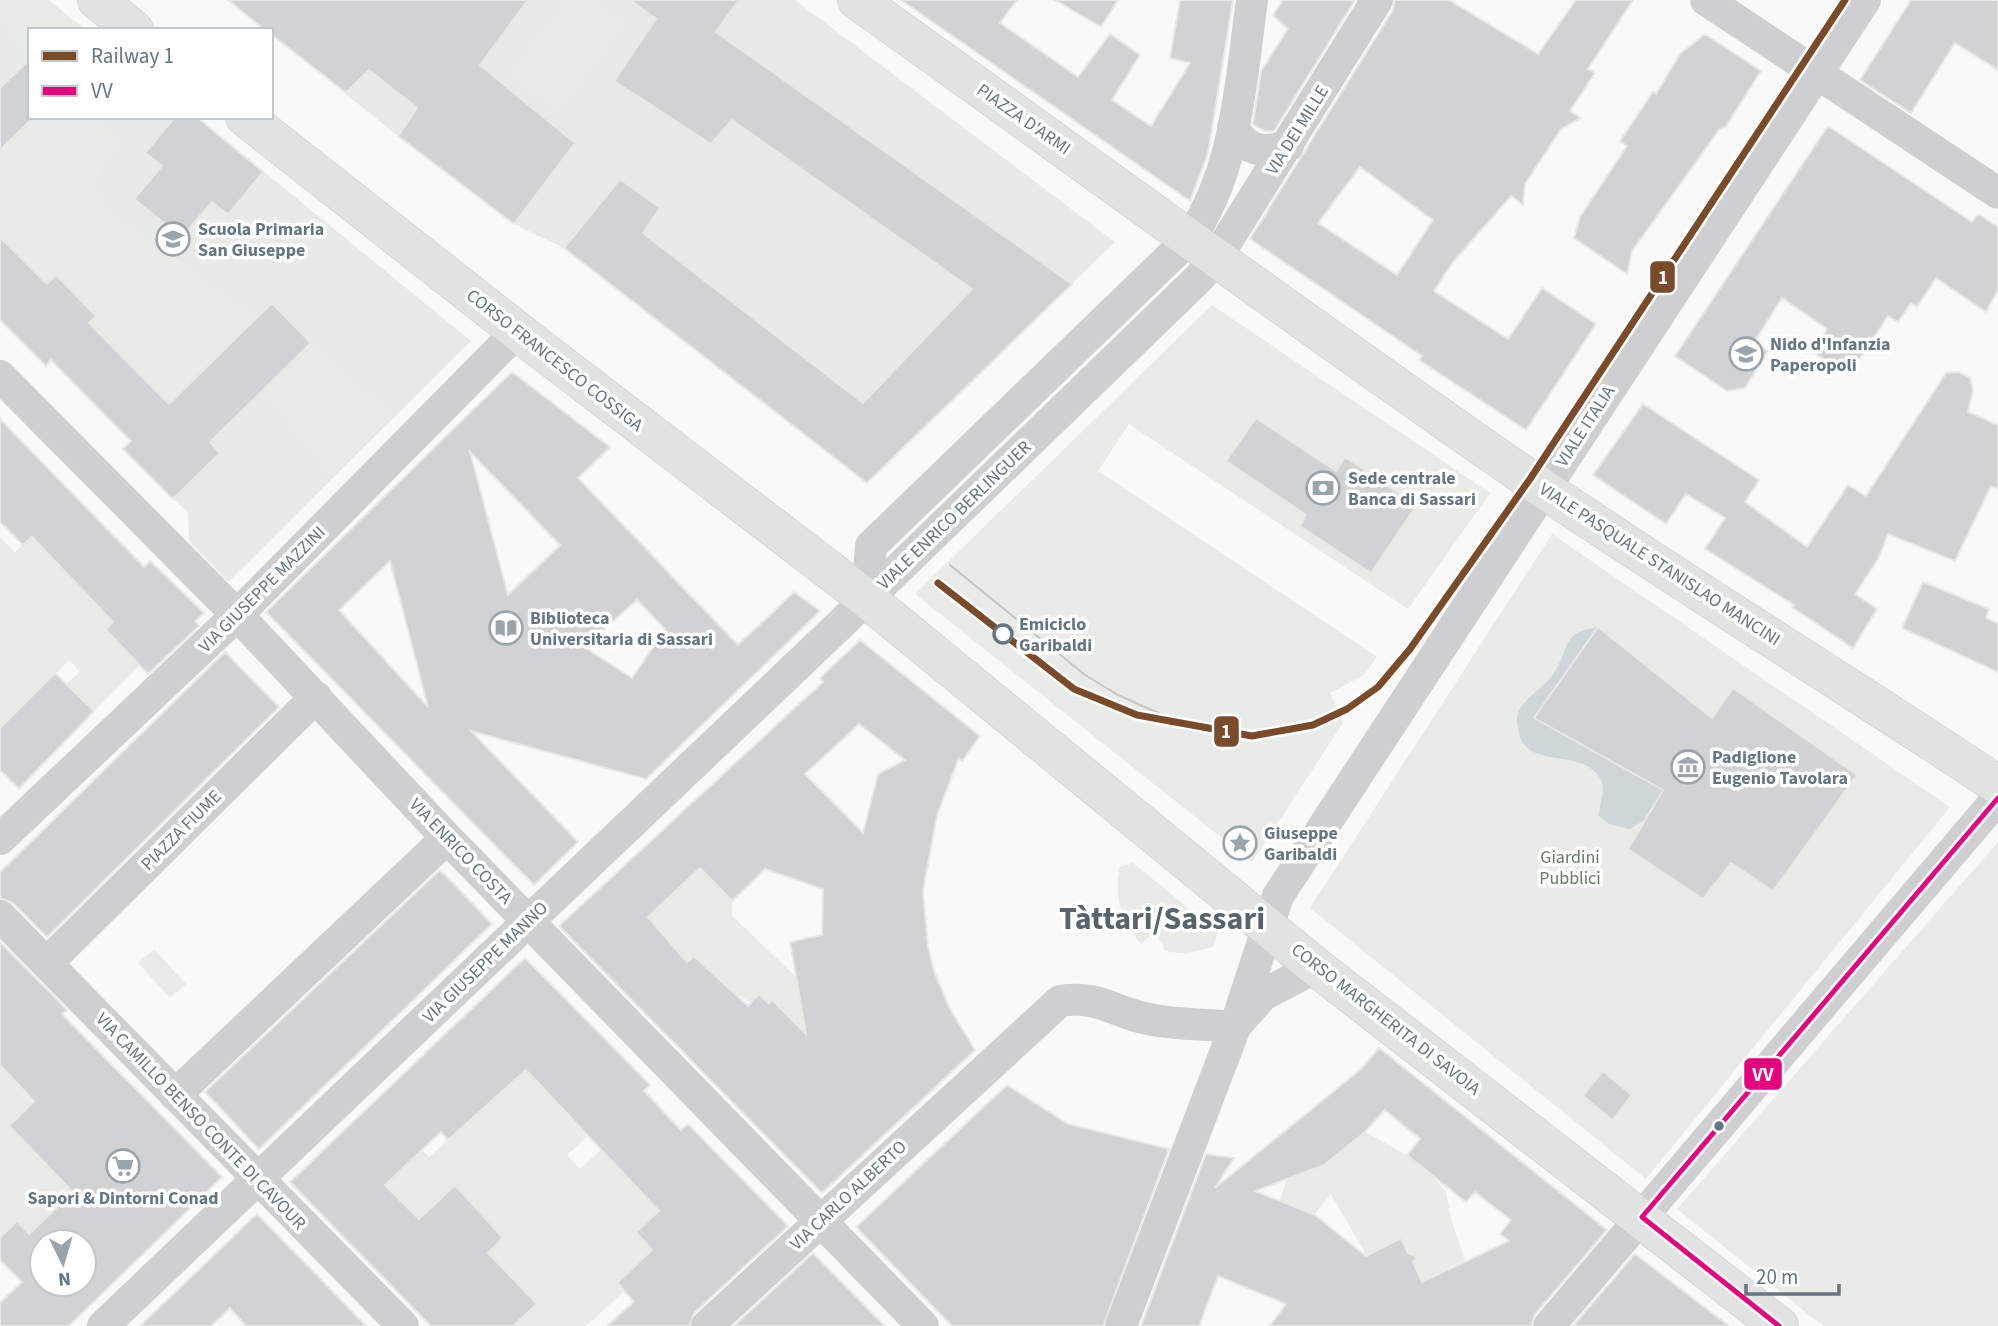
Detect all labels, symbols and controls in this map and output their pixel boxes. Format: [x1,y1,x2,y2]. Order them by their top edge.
legend [28,28,273,119]
text: Railway 1 [91,41,174,71]
text: VV [91,76,113,106]
street label: PIAZZA D'ARMI [972,78,1076,161]
street label: VIA DEI MILLE [1260,81,1335,180]
place label: Scuola Primaria San Giuseppe [198,217,324,263]
school or university icon: Scuola Primaria San Giuseppe [154,220,192,258]
line badge: 1 [1649,260,1676,294]
text: 1 [1658,265,1668,292]
street label: CORSO FRANCESCO COSSIGA [461,283,649,438]
place label: Nido d'Infanzia Paperopoli [1770,332,1891,378]
school or university icon: Nido d'Infanzia Paperopoli [1727,335,1765,373]
street label: VIALE ITALIA [1550,381,1621,472]
street label: VIALE ENRICO BERLINGUER [872,435,1037,596]
place label: Sede centrale Banca di Sassari [1348,466,1476,512]
bank icon: Sede centrale Banca di Sassari [1304,469,1342,507]
street label: VIALE PASQUALE STANISLAO MANCINI [1534,477,1785,652]
street label: VIA GIUSEPPE MAZZINI [193,520,331,658]
place label: Biblioteca Universitaria di Sassari [530,606,713,652]
library icon: Biblioteca Universitaria di Sassari [487,609,525,647]
place label: Emiciclo Garibaldi [1019,612,1092,658]
marker: Emiciclo Garibaldi [993,624,1013,644]
line badge: 1 [1213,715,1240,748]
text: 1 [1221,719,1231,746]
place label: Padiglione Eugenio Tavolara [1712,745,1848,791]
museum icon: Padiglione Eugenio Tavolara [1669,748,1707,786]
street label: PIAZZA FIUME [135,784,227,876]
street label: VIA ENRICO COSTA [404,793,518,910]
place label: Giuseppe Garibaldi [1264,821,1338,867]
place icon: Giuseppe Garibaldi [1221,824,1259,862]
park label: Giardini Pubblici [1539,845,1601,891]
street label: VIA GIUSEPPE MANNO [417,896,554,1029]
district label: Tàttari/Sassari [1059,896,1265,942]
street label: CORSO MARGHERITA DI SAVOIA [1286,938,1486,1101]
street label: VIA CAMILLO BENSO CONTE DI CAVOUR [90,1007,311,1235]
line badge: VV [1743,1057,1783,1091]
text: VV [1751,1062,1774,1089]
unlabelled marker [1712,1119,1726,1133]
street label: VIA CARLO ALBERTO [785,1135,912,1256]
supermarket icon: Sapori & Dintorni Conad [104,1147,142,1185]
place label: Sapori & Dintorni Conad [28,1186,218,1211]
north arrow [28,1228,98,1298]
scale bar [1746,1252,1839,1296]
text: 20 m [1756,1262,1798,1292]
text: N [57,1264,72,1292]

